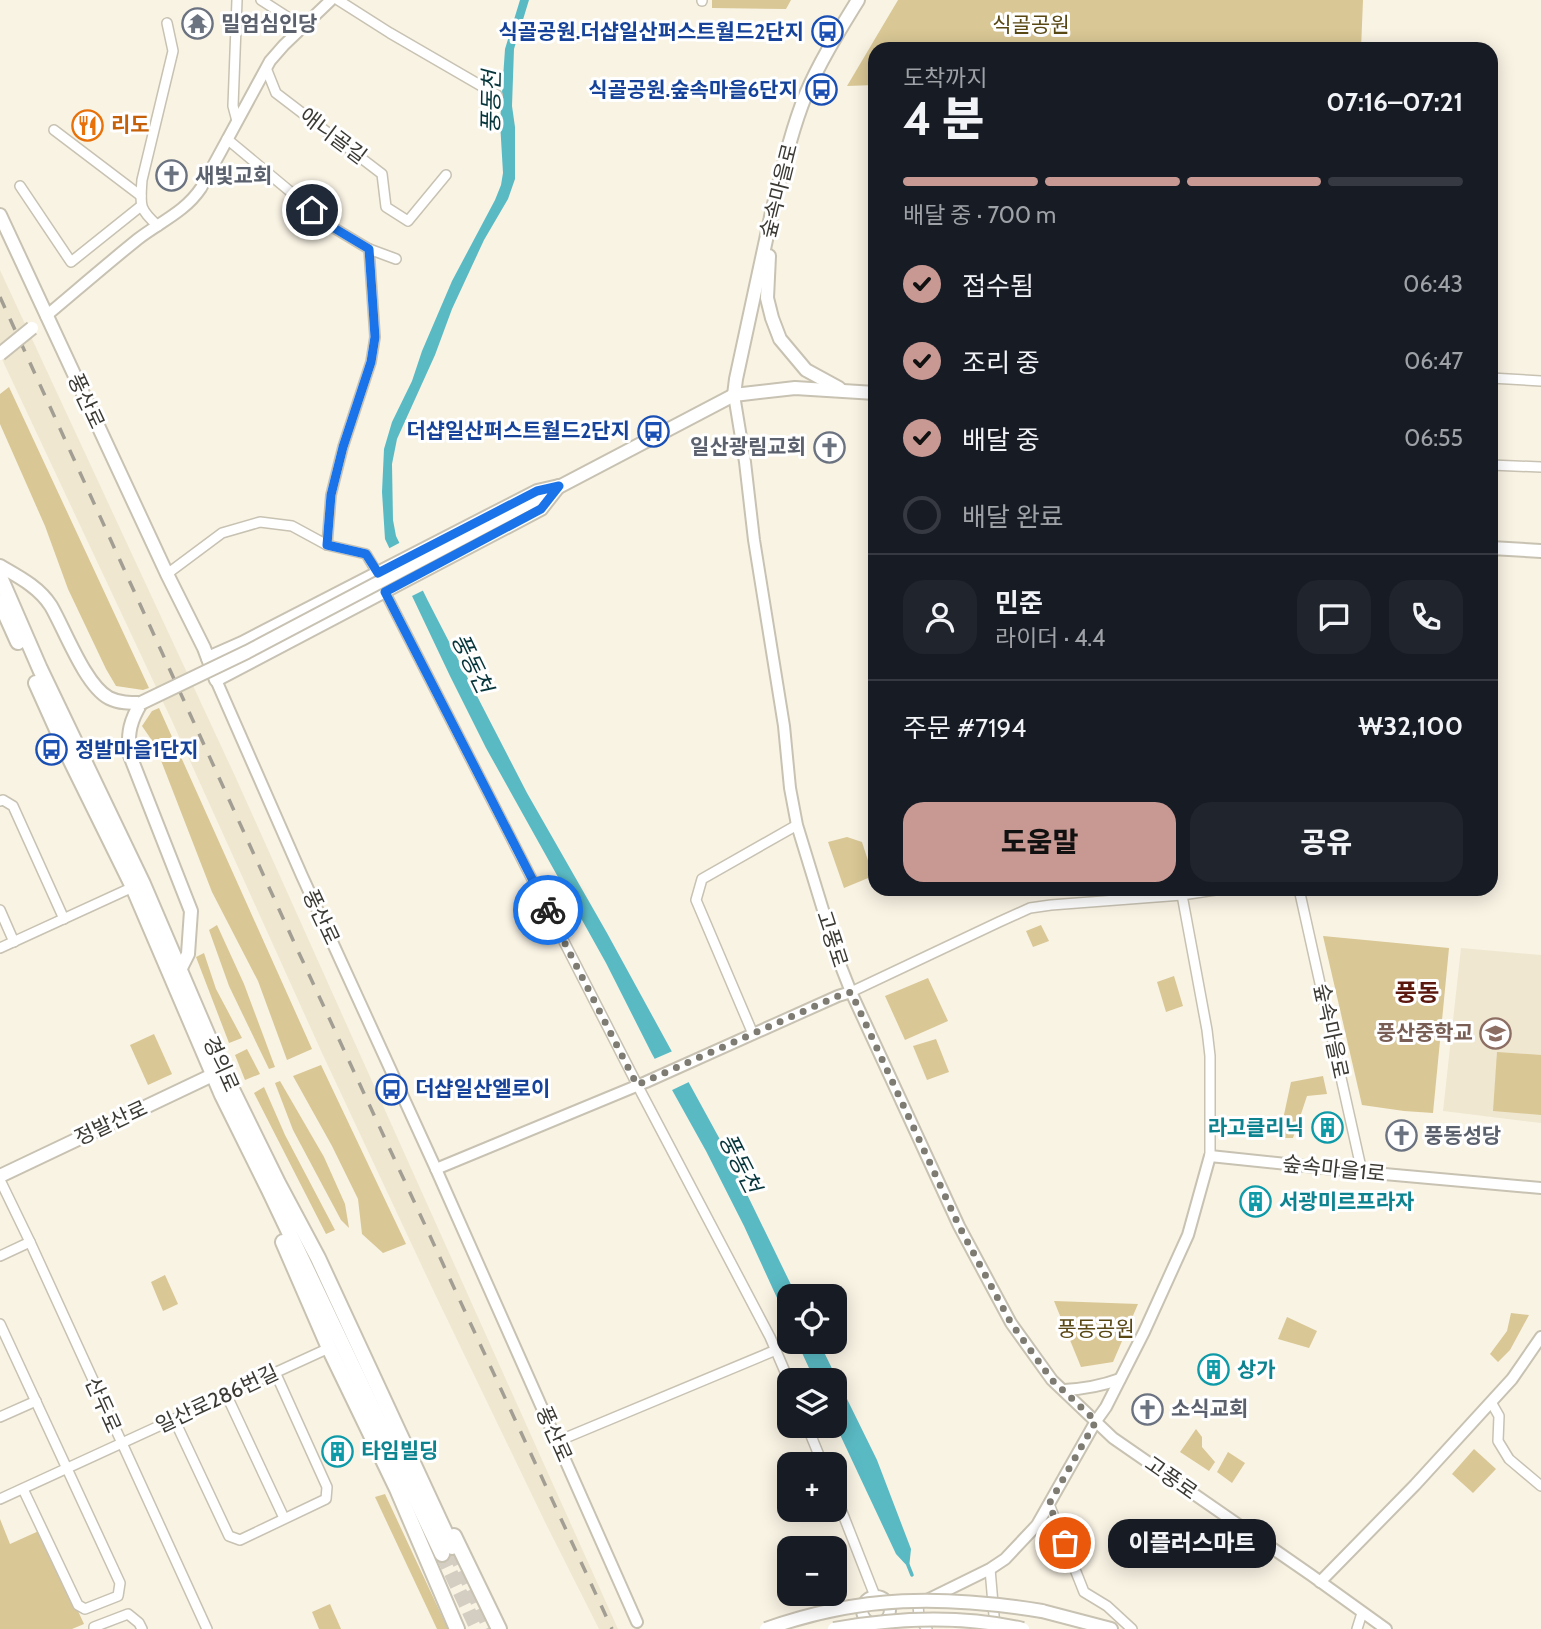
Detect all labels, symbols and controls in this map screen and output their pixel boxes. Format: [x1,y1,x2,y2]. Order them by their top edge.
temple icon: 밀엄심인당 [181,7,215,41]
place label: 밀엄심인당 [221,11,318,36]
park label: 식골공원 [992,12,1070,37]
bus stop icon: 식골공원.더샵일산퍼스트월드2단지 [810,15,844,49]
place label: 식골공원.더샵일산퍼스트월드2단지 [498,19,804,44]
text: 도착까지 [903,64,988,92]
water label: 풍동천 [476,67,506,134]
bus stop icon: 식골공원.숲속마을6단지 [804,73,838,107]
place label: 식골공원.숲속마을6단지 [588,77,798,102]
text: 07:16–07:21 [1326,86,1463,118]
text: 4 분 [903,91,984,147]
street label: 애니골길 [295,102,372,169]
restaurant icon: 리도 [71,108,105,142]
place label: 리도 [111,112,150,137]
street label: 숲속마을로 [755,141,802,241]
church icon: 새빛교회 [155,159,189,193]
place label: 새빛교회 [195,163,272,188]
pin [282,180,342,240]
icon: home [293,191,331,229]
text: 배달 중 · 700 m [903,201,1056,229]
icon: check [903,265,941,303]
text: 접수됨 [962,270,1034,302]
text: 06:43 [1403,270,1463,298]
icon: check [903,342,941,380]
text: 조리 중 [962,347,1040,379]
text: 06:47 [1404,347,1463,375]
street label: 풍산로 [63,369,110,432]
bus stop icon: 더샵일산퍼스트월드2단지 [636,414,670,448]
place label: 더샵일산퍼스트월드2단지 [406,418,630,443]
icon: check [903,419,941,457]
text: 배달 중 [962,424,1040,456]
text: 06:55 [1404,424,1463,452]
church icon: 일산광림교회 [812,430,846,464]
place label: 일산광림교회 [690,434,806,459]
text: 배달 완료 [962,501,1064,533]
button: person [903,580,977,654]
button: chat [1297,580,1371,654]
button: phone [1389,580,1463,654]
text: 민준 [995,587,1043,619]
text: 라이더 · 4.4 [995,624,1105,652]
water label: 풍동천 [446,628,500,700]
text: ₩32,100 [1358,710,1463,742]
text: 주문 #7194 [903,712,1026,744]
bus stop icon: 정발마을1단지 [35,733,69,767]
place label: 정발마을1단지 [75,737,199,762]
button: 도움말 [903,802,1176,882]
button: 공유 [1190,802,1463,882]
courier [513,875,583,945]
street label: 풍산로 [298,885,345,948]
icon: bike [529,891,567,929]
street label: 고풍로 [812,907,853,970]
district label: 풍동 [1395,978,1439,1007]
street label: 숲속마을로 [1309,981,1354,1081]
school or university icon: 풍산중학교 [1479,1016,1513,1050]
place label: 풍산중학교 [1376,1020,1473,1045]
street label: 경의로 [198,1032,245,1095]
bus stop icon: 더샵일산엘로이 [375,1072,409,1106]
place label: 더샵일산엘로이 [415,1076,550,1101]
street label: 정발산로 [70,1095,151,1150]
building icon: 라고클리닉 [1310,1111,1344,1145]
place label: 라고클리닉 [1207,1115,1304,1140]
church icon: 풍동성당 [1384,1119,1418,1153]
place label: 풍동성당 [1424,1123,1501,1148]
water label: 풍동천 [713,1128,768,1200]
street label: 숲속마을1로 [1281,1151,1387,1186]
building icon: 서광미르프라자 [1239,1185,1273,1219]
place label: 서광미르프라자 [1279,1189,1414,1214]
map controls [777,1284,847,1606]
button: locate [777,1284,847,1354]
park label: 풍동공원 [1057,1316,1135,1341]
building icon: 상가 [1197,1353,1231,1387]
place label: 상가 [1237,1357,1276,1382]
street label: 일산로286번길 [152,1359,282,1438]
button: layers [777,1368,847,1438]
street label: 산두로 [80,1373,127,1436]
church icon: 소식교회 [1131,1392,1165,1426]
place label: 소식교회 [1171,1396,1248,1421]
street label: 풍산로 [531,1402,578,1465]
building icon: 타임빌딩 [321,1434,355,1468]
place label: 타임빌딩 [361,1438,438,1463]
street label: 고풍로 [1140,1451,1202,1504]
button: + [777,1452,847,1522]
pin [1035,1513,1095,1573]
callout: 이플러스마트 [1107,1518,1275,1568]
icon: bag [1046,1524,1084,1562]
text: 이플러스마트 [1129,1529,1255,1557]
button: − [777,1536,847,1606]

